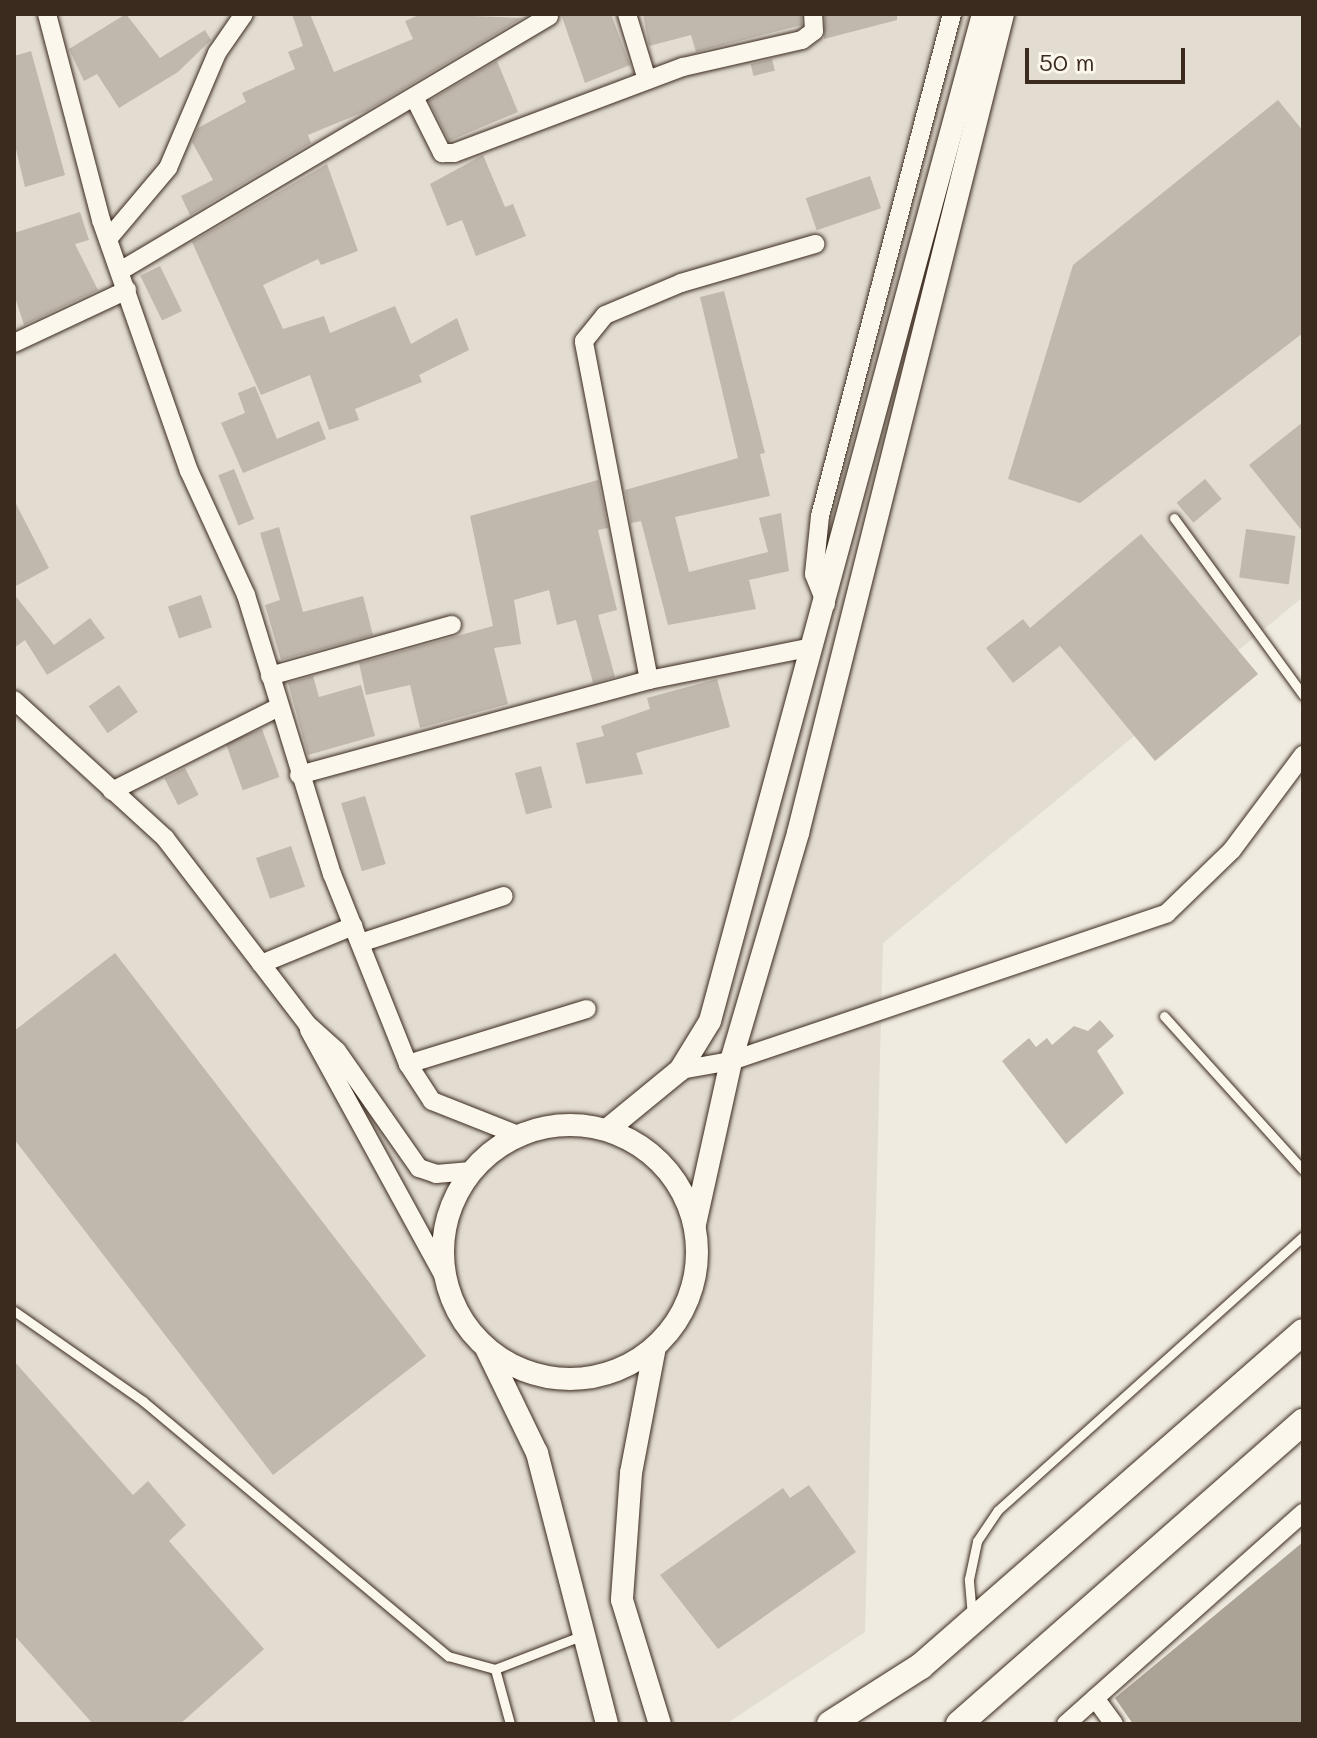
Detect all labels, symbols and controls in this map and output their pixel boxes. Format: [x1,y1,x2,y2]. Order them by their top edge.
scale bar [1029,32,1189,82]
text: 50 m [1039,46,1095,77]

